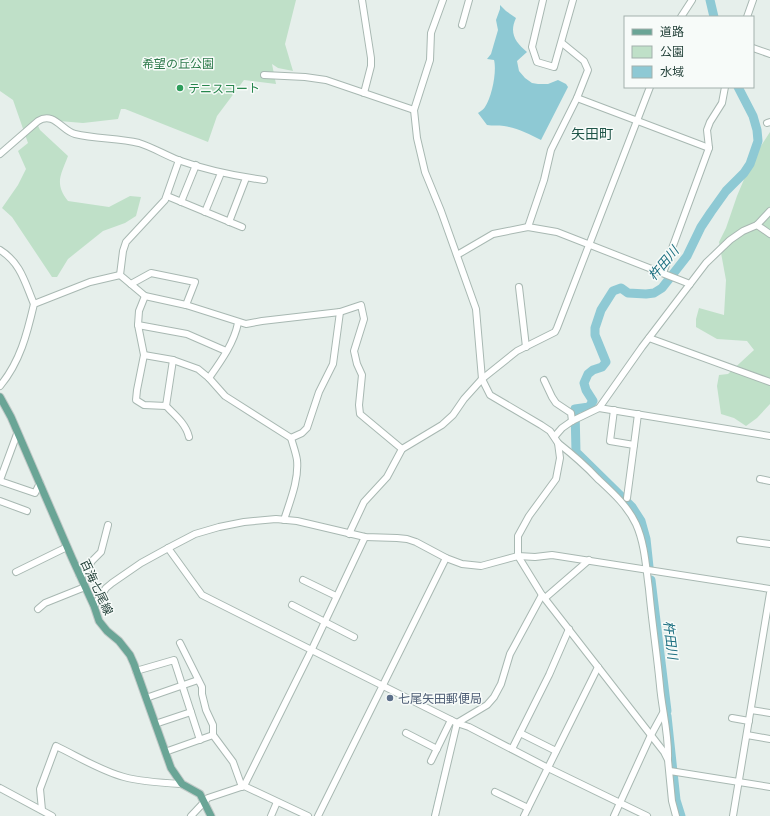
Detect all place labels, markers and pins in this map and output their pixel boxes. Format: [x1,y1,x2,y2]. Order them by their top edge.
place label: テニスコート [188,82,260,95]
marker: テニスコート [175,83,185,93]
place label: 七尾矢田郵便局 [398,692,482,705]
marker: 七尾矢田郵便局 [385,693,395,703]

